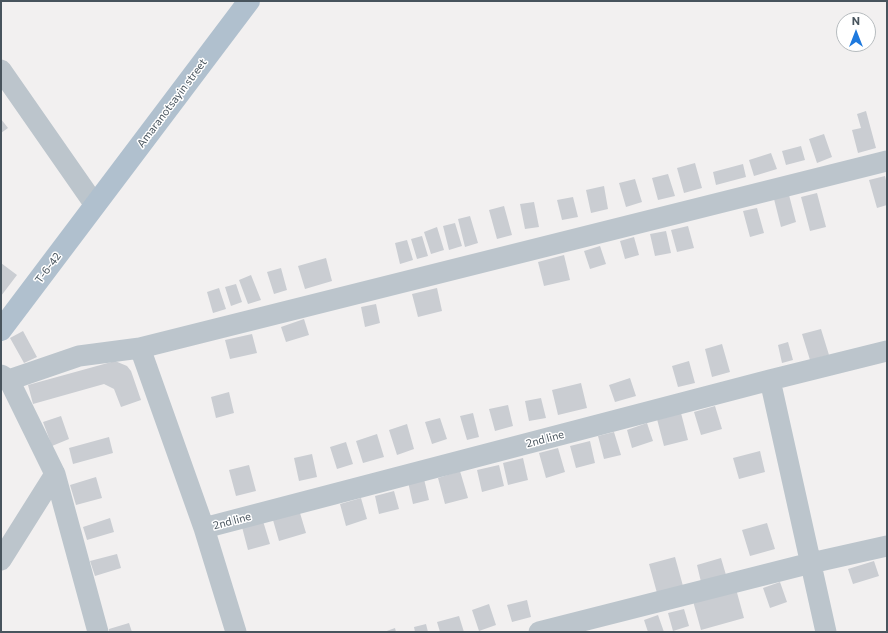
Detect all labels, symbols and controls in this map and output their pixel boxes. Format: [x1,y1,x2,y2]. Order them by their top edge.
north arrow [836,12,876,52]
text: N [852,14,860,27]
street label: Amaranotsayin street [134,56,210,150]
street label: T-6-42 [32,250,64,286]
street label: 2nd line [525,428,565,450]
street label: 2nd line [212,510,252,532]

